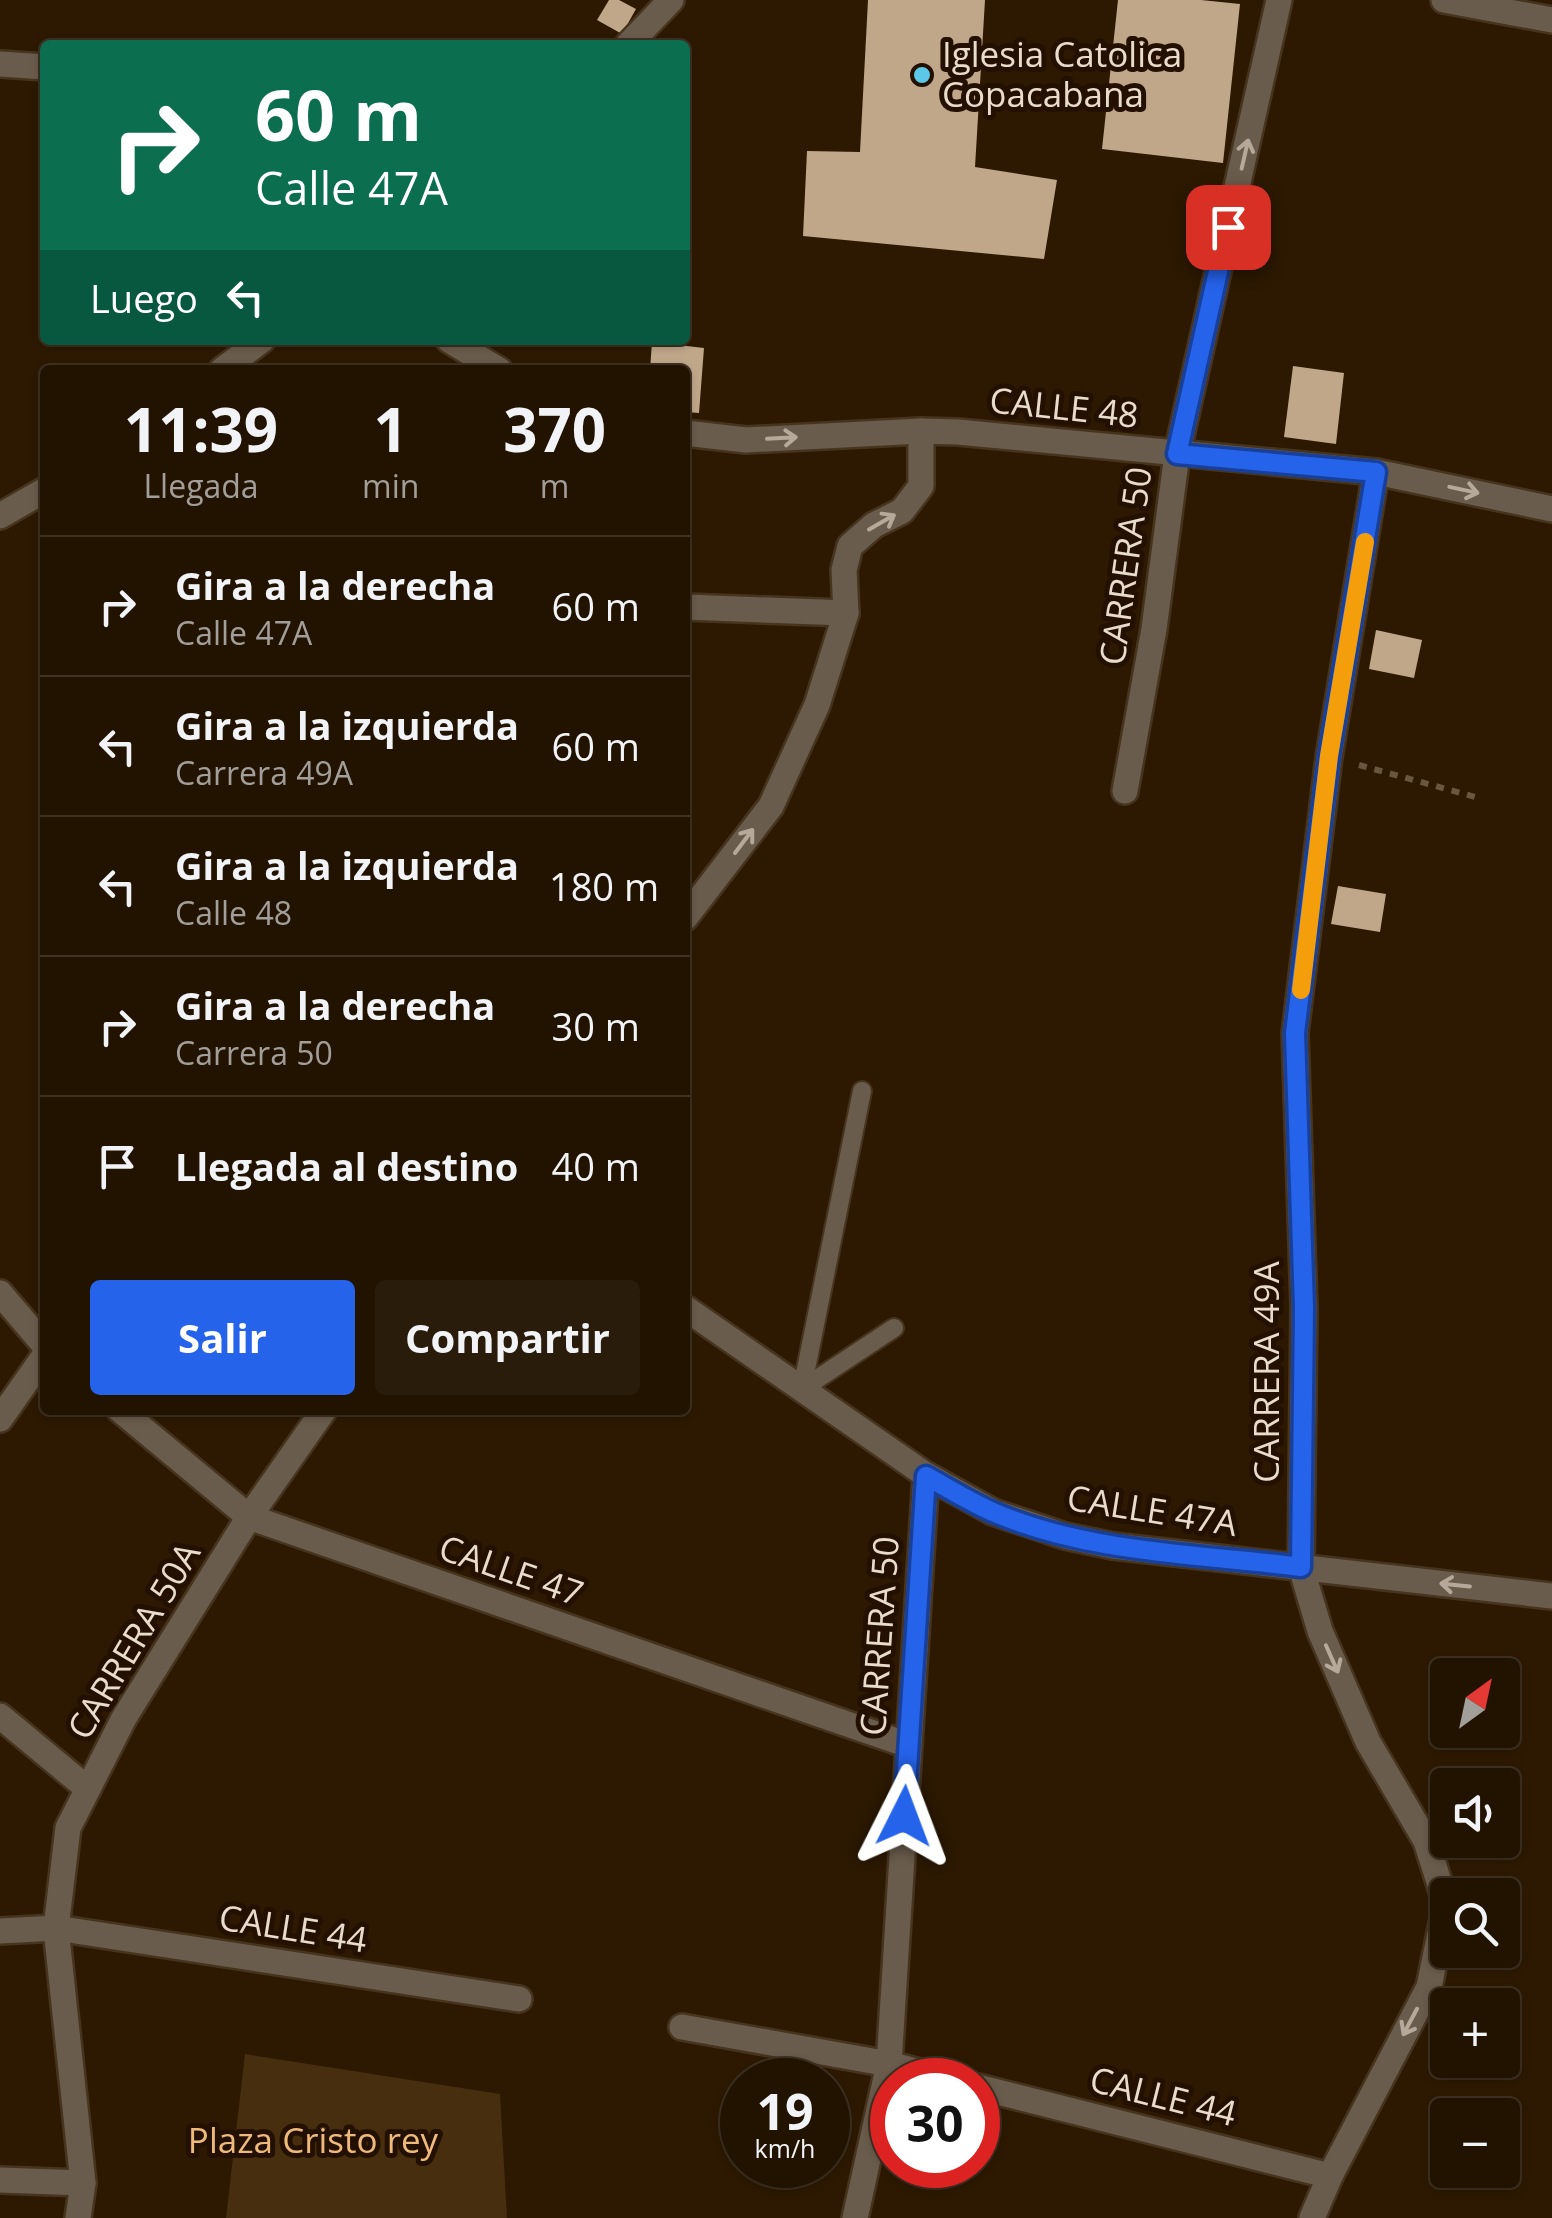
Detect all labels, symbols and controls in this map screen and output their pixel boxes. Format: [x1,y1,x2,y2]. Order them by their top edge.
place label: Iglesia Catolica Copacabana [942,30,1182,117]
marker: Iglesia Catolica Copacabana [911,64,933,86]
text: 60 m [255,66,422,162]
icon: right [90,80,220,210]
one-way arrow [1236,139,1255,171]
text: Calle 47A [255,157,448,218]
pin [1186,185,1271,270]
icon: arrive [1201,200,1256,255]
icon: left [218,270,273,325]
text: Luego [90,272,198,324]
street label: CALLE 48 [987,375,1141,438]
text: 11:39 [124,388,278,470]
text: 1 [374,388,408,470]
text: 370 [503,388,606,470]
one-way arrow [766,428,798,447]
text: Llegada [143,464,259,507]
text: min [362,464,419,507]
text: m [540,464,569,507]
street label: CARRERA 50 [1087,464,1162,668]
one-way arrow [1447,482,1479,501]
one-way arrow [867,511,897,531]
text: Gira a la derecha [175,559,495,611]
icon: right [90,579,145,634]
text: 60 m [551,580,640,632]
text: Calle 47A [175,611,312,654]
text: Gira a la izquierda [175,699,519,751]
icon: left [90,719,145,774]
text: 60 m [551,720,640,772]
text: Carrera 49A [175,751,353,794]
one-way arrow [734,828,755,855]
text: Gira a la izquierda [175,839,519,891]
icon: left [90,859,145,914]
text: 180 m [549,860,659,912]
text: Calle 48 [175,891,292,934]
text: Gira a la derecha [175,979,495,1031]
icon: right [90,999,145,1054]
text: 30 m [551,1000,640,1052]
text: Carrera 50 [175,1031,333,1074]
icon: arrive [90,1139,145,1194]
text: Llegada al destino [175,1140,518,1192]
text: 40 m [551,1140,640,1192]
street label: CARRERA 49A [1242,1260,1289,1483]
button: Salir [90,1280,355,1395]
button: Compartir [375,1280,640,1395]
street label: CALLE 47A [1064,1473,1241,1546]
street label: CALLE 47 [433,1523,590,1616]
street label: CARRERA 50A [55,1532,210,1747]
street label: CARRERA 50 [848,1535,909,1737]
one-way arrow [1440,1575,1472,1594]
one-way arrow [1324,1643,1342,1674]
north arrow [1430,1658,1520,1748]
map controls [1430,1658,1520,2188]
position arrow [852,1764,956,1868]
button: sound [1430,1768,1520,1858]
button: search [1430,1878,1520,1968]
street label: CALLE 44 [216,1893,371,1962]
button: + [1430,1988,1520,2078]
one-way arrow [1400,2006,1420,2036]
street label: CALLE 44 [1085,2055,1241,2136]
speed limit sign: 30 [870,2058,1000,2188]
text: 19 [756,2077,814,2145]
button: − [1430,2098,1520,2188]
park label: Plaza Cristo rey [188,2116,439,2163]
text: km/h [755,2131,815,2165]

